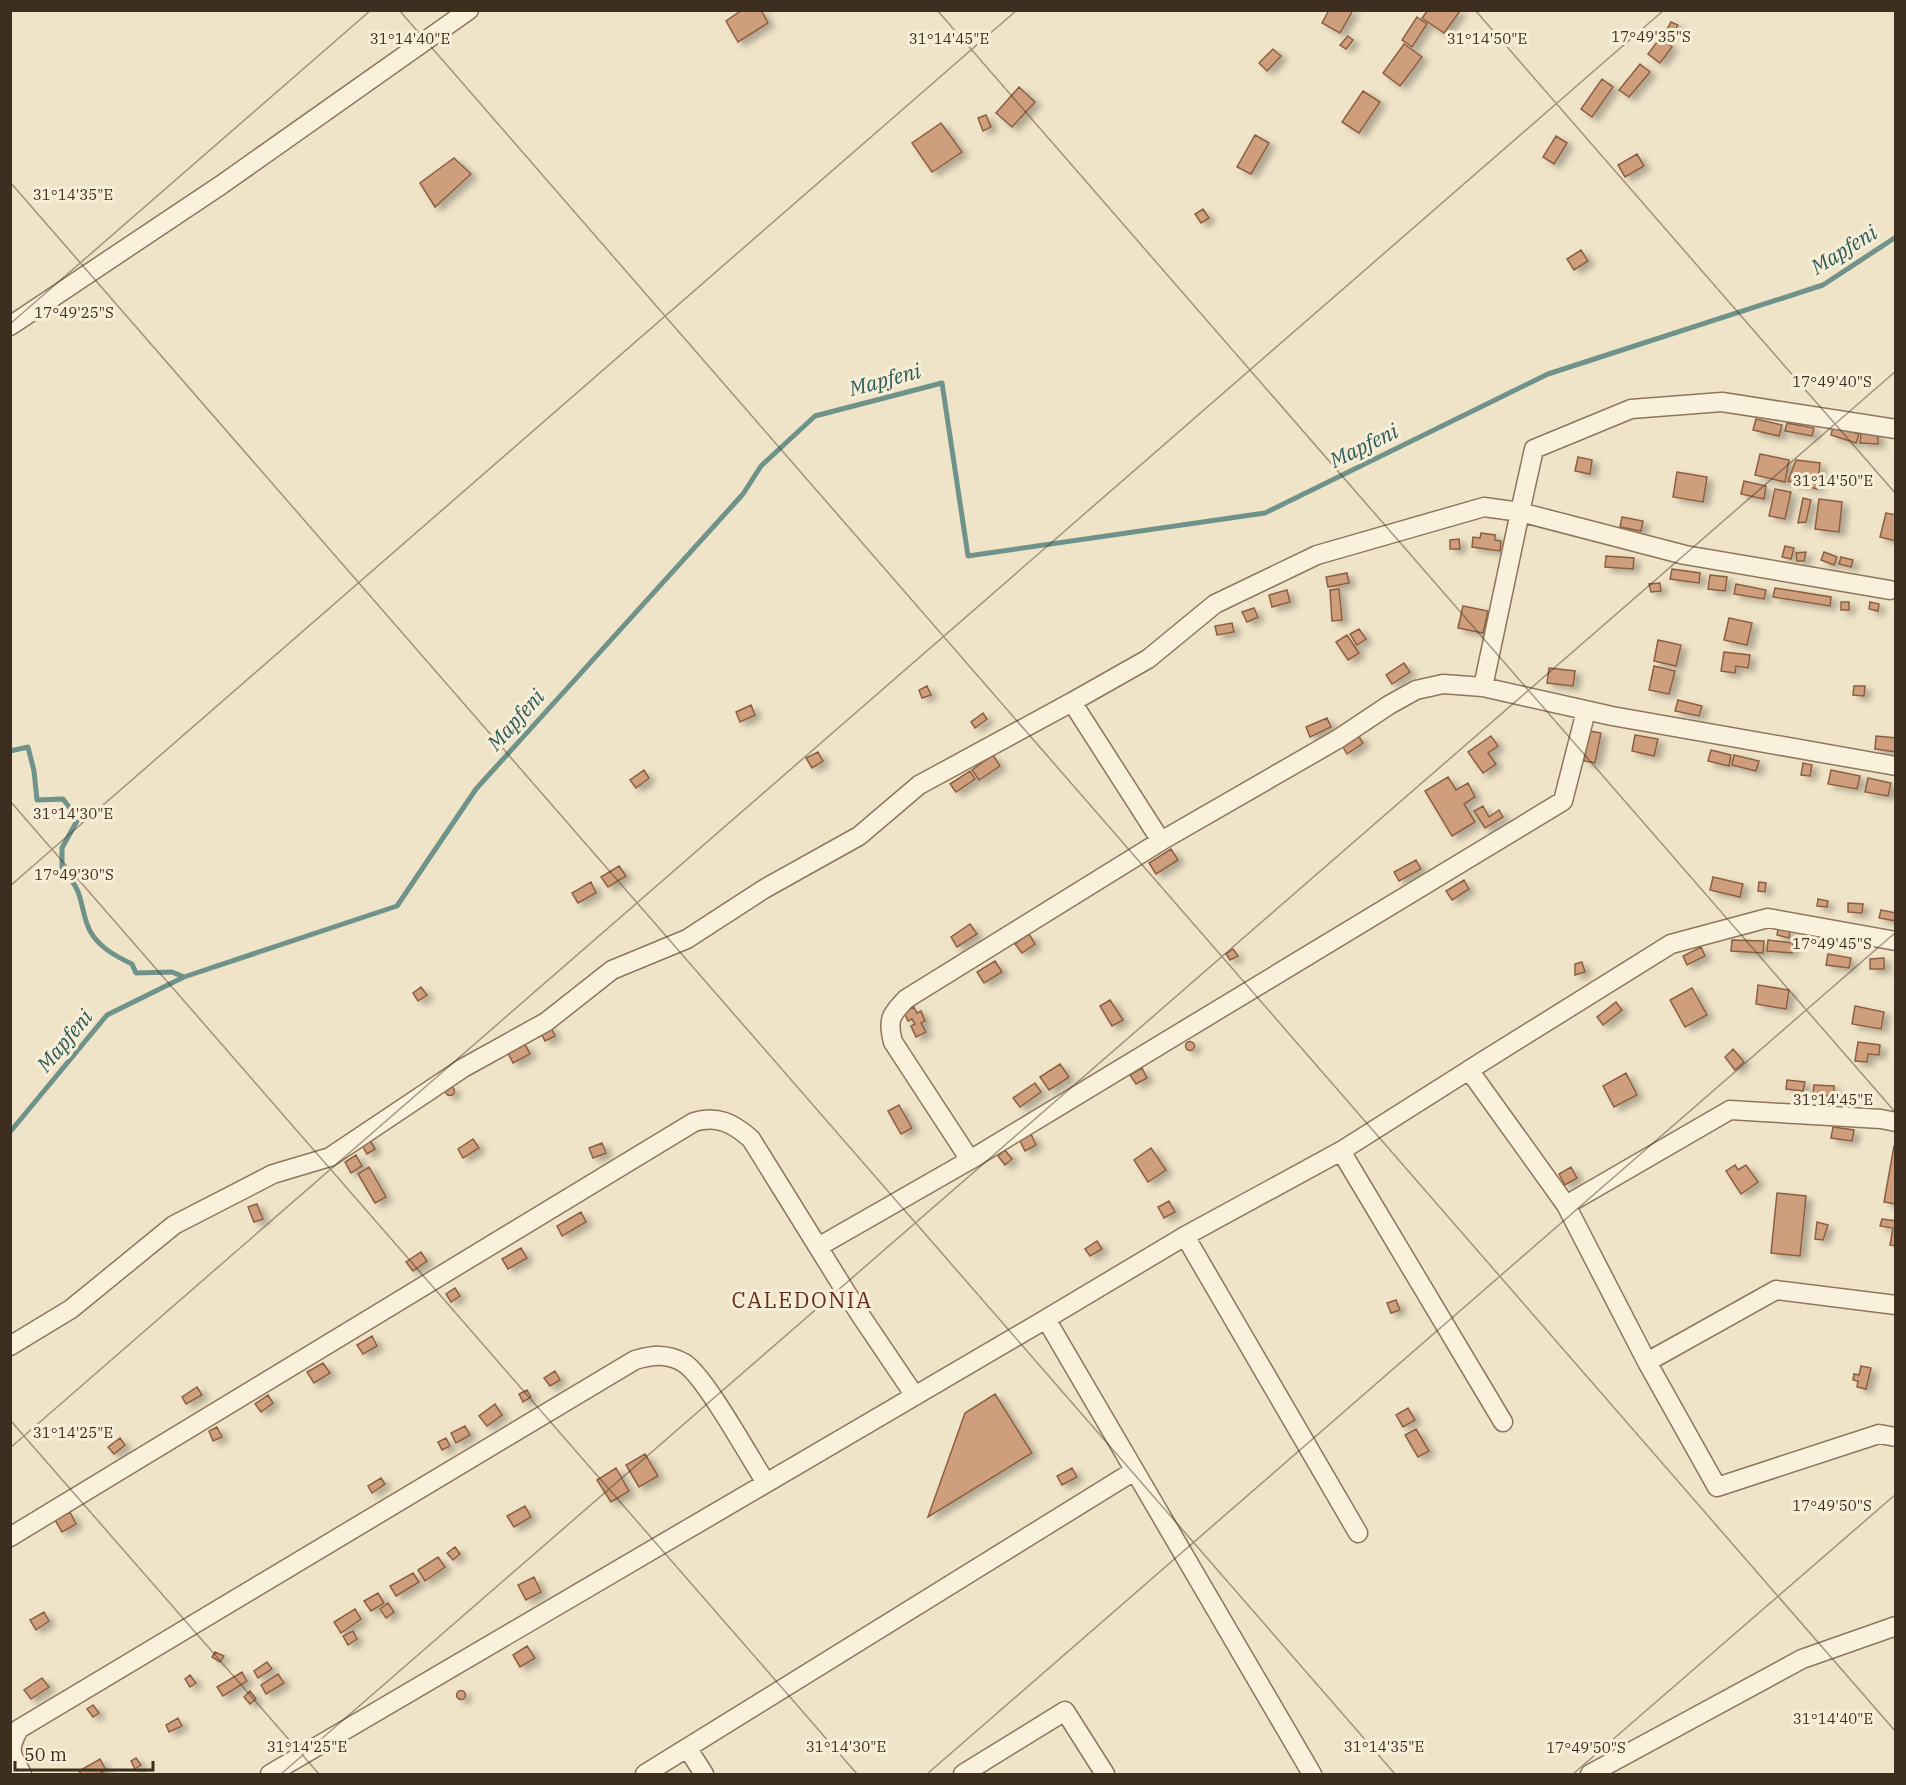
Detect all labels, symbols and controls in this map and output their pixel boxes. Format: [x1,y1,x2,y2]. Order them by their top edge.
text: 17°49'35"S [1611,27,1691,46]
text: 31°14'40"E [370,29,450,48]
text: 31°14'45"E [909,29,989,48]
text: 31°14'50"E [1447,29,1527,48]
text: 31°14'35"E [33,185,113,204]
water label: Mapfeni [1804,218,1883,281]
text: 17°49'25"S [34,303,114,322]
water label: Mapfeni [845,356,924,402]
text: 17°49'40"S [1792,372,1872,391]
water label: Mapfeni [1324,416,1403,474]
text: 31°14'50"E [1793,471,1873,490]
water label: Mapfeni [480,682,551,757]
text: 31°14'30"E [33,804,113,823]
text: 17°49'30"S [34,865,114,884]
text: 17°49'45"S [1792,934,1872,953]
water label: Mapfeni [29,1003,99,1078]
text: 31°14'45"E [1793,1090,1873,1109]
district label: CALEDONIA [731,1285,873,1314]
text: 31°14'25"E [33,1423,113,1442]
text: 17°49'50"S [1792,1496,1872,1515]
text: 31°14'40"E [1793,1709,1873,1728]
scale bar [15,1734,153,1772]
text: 31°14'25"E [267,1737,347,1756]
text: 31°14'30"E [806,1737,886,1756]
text: 31°14'35"E [1344,1737,1424,1756]
text: 17°49'50"S [1546,1738,1626,1757]
text: 50 m [24,1743,67,1766]

